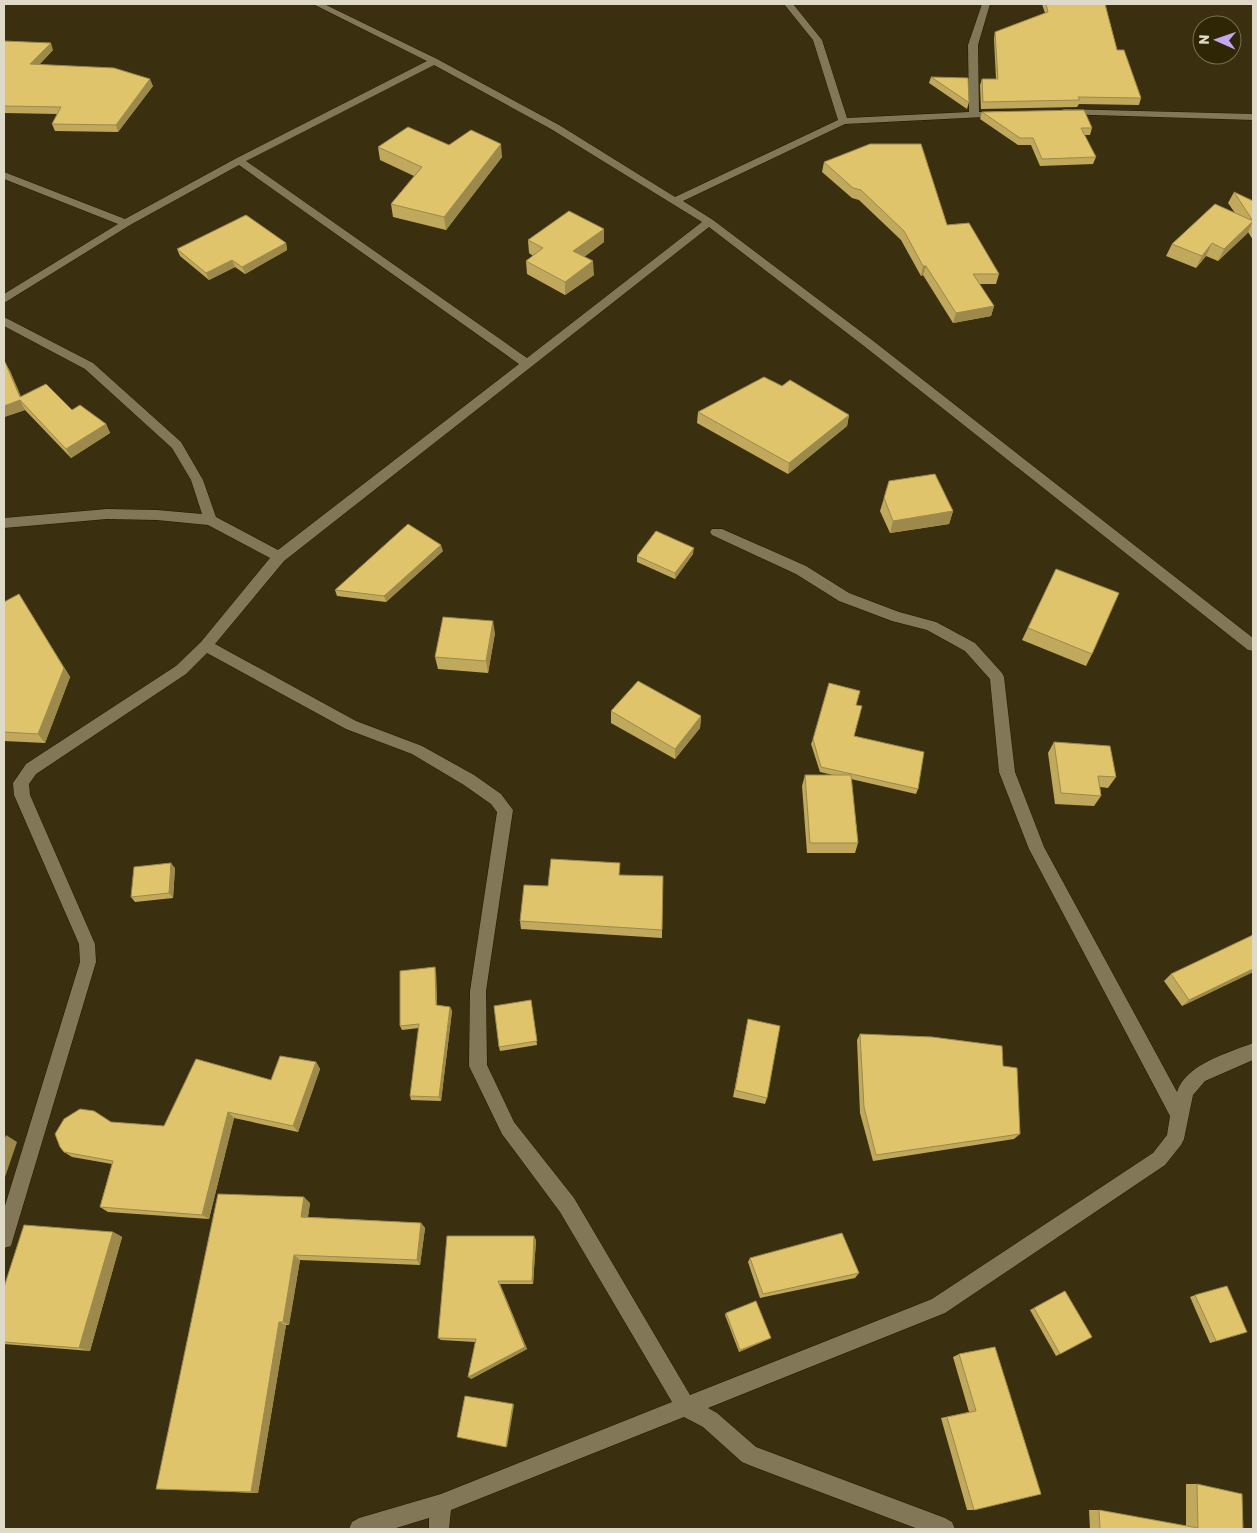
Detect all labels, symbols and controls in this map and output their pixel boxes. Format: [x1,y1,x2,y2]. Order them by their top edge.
north arrow [1192,15,1242,65]
text: N [1196,34,1213,45]

